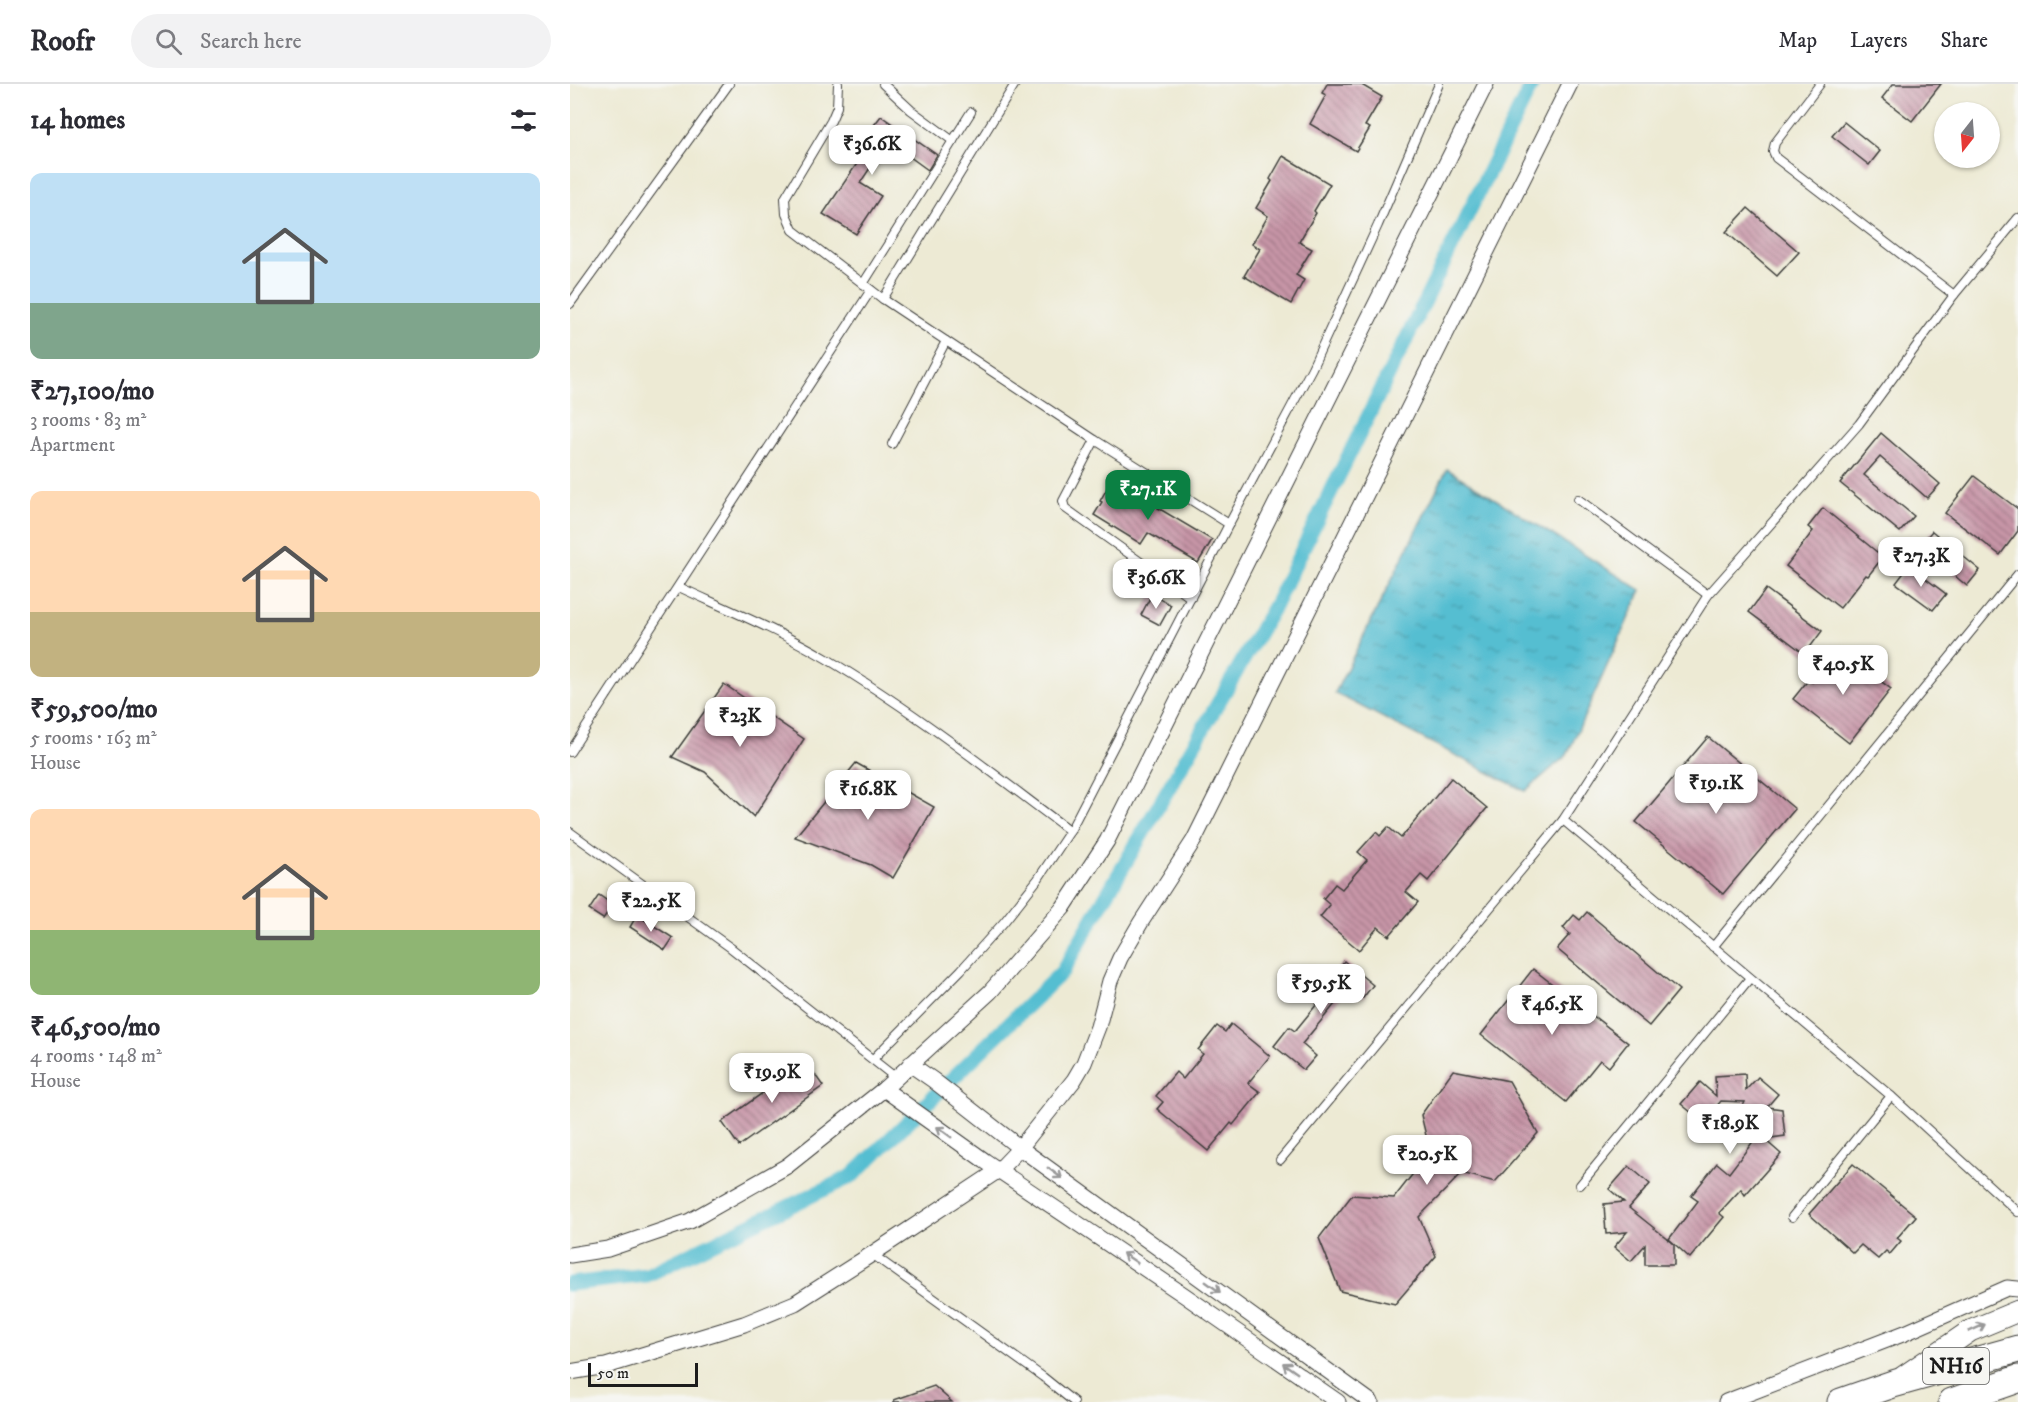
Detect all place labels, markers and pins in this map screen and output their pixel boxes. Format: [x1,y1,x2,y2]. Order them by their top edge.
pin: ₹36.6K [823,125,921,176]
pin: ₹27.1K [1099,470,1197,521]
pin: ₹27.3K [1872,537,1970,588]
pin: ₹36.6K [1107,559,1205,610]
pin: ₹40.5K [1794,645,1892,696]
pin: ₹23K [704,697,776,748]
pin: ₹19.1K [1667,764,1765,815]
pin: ₹16.8K [819,770,917,821]
pin: ₹22.5K [602,882,700,933]
pin: ₹59.5K [1272,964,1370,1015]
pin: ₹46.5K [1503,985,1601,1036]
pin: ₹19.9K [723,1053,821,1104]
pin: ₹18.9K [1681,1104,1779,1155]
pin: ₹20.5K [1378,1135,1476,1186]

